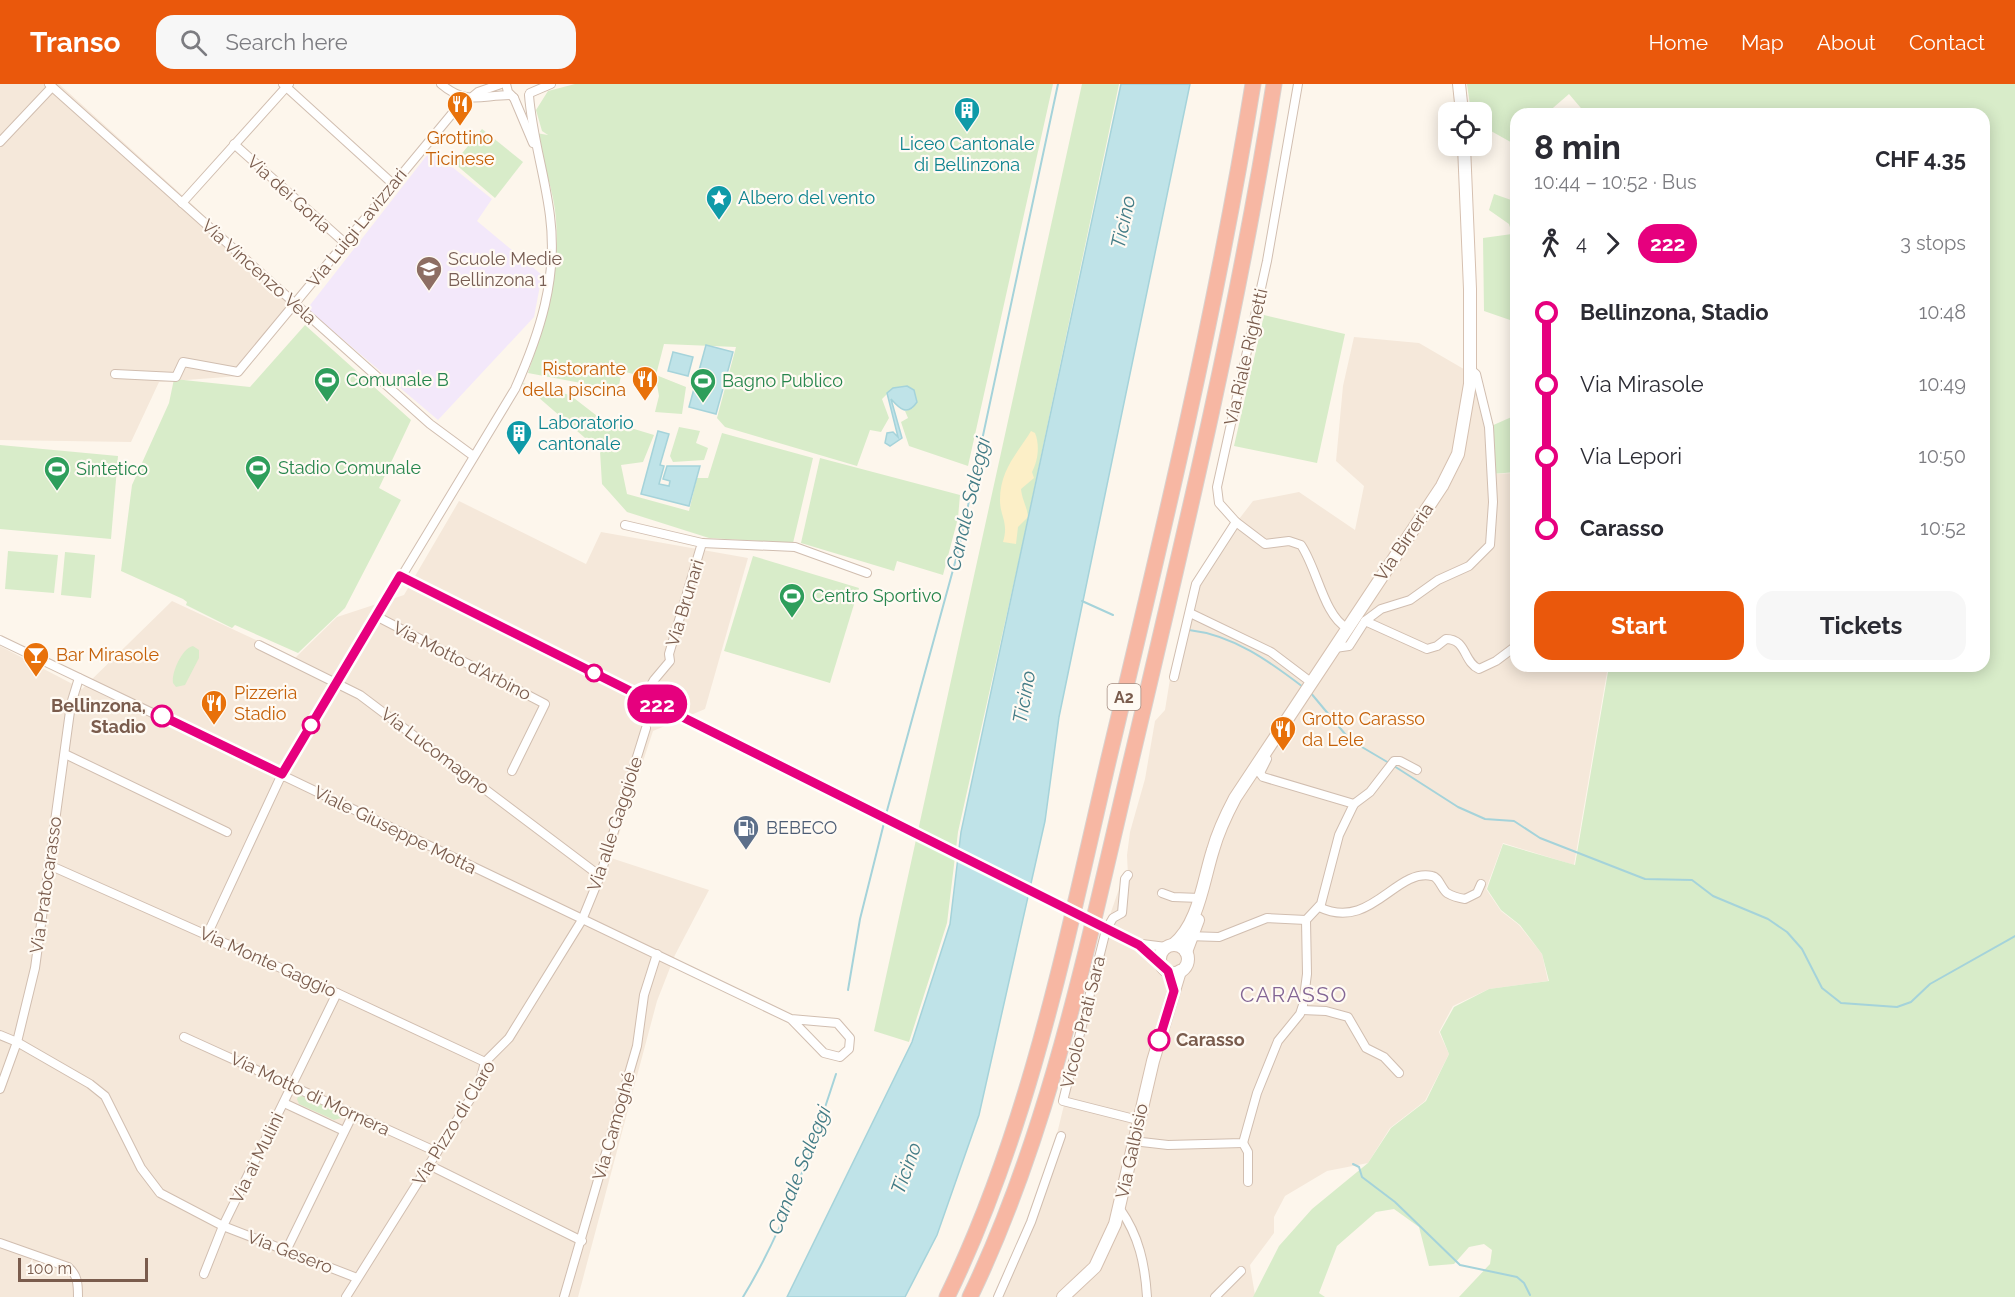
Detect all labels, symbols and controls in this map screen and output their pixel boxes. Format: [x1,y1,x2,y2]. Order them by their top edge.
search box [156,15,576,69]
text: Transo [30,26,120,59]
icon: search [177,26,210,59]
text: Search here [225,29,348,55]
text: Home [1649,30,1708,55]
text: Map [1741,30,1784,55]
text: About [1817,30,1876,55]
text: Contact [1909,30,1985,55]
restaurant icon: Grottino Ticinese [445,89,475,127]
building icon: Liceo Cantonale di Bellinzona [952,95,982,133]
map controls [1438,102,1492,156]
button: locate [1438,102,1492,156]
place label: Grottino Ticinese [425,127,495,169]
text: 8 min [1534,128,1621,167]
place label: Liceo Cantonale di Bellinzona [900,133,1035,175]
text: CHF 4.35 [1875,146,1966,172]
street label: Via dei Gorla [243,151,336,237]
street label: Via Luigi Lavizzari [302,164,411,291]
text: 10:44 – 10:52 · Bus [1534,170,1697,194]
place icon: Albero del vento [704,183,734,221]
place label: Albero del vento [738,187,875,208]
water label: Ticino [1106,193,1140,251]
street label: Via Vincenzo Vela [198,215,321,329]
icon: walk [1534,227,1567,260]
icon: forward [1596,227,1629,260]
text: 4 [1576,231,1587,255]
text: 222 [1650,231,1685,256]
text: 3 stops [1900,231,1966,255]
place label: Scuole Medie Bellinzona 1 [448,248,563,290]
school or university icon: Scuole Medie Bellinzona 1 [414,254,444,292]
street label: Via Riale Righetti [1220,286,1271,427]
text: Bellinzona, Stadio [1580,299,1769,325]
text: 10:48 [1919,300,1966,324]
place label: Ristorante della piscina [522,358,626,400]
restaurant icon: Ristorante della piscina [630,364,660,402]
sports icon: Comunale B [312,365,342,403]
sports icon: Bagno Publico [688,366,718,404]
place label: Comunale B [346,369,449,390]
place label: Bagno Publico [722,370,843,391]
text: Via Mirasole [1580,371,1704,397]
text: 10:49 [1919,372,1966,396]
place label: Laboratorio cantonale [538,412,634,454]
building icon: Laboratorio cantonale [504,418,534,456]
water label: Canale Saleggi [941,434,995,573]
text: Via Lepori [1580,443,1682,469]
text: 10:50 [1918,444,1966,468]
sports icon: Stadio Comunale [243,453,273,491]
sports icon: Sintetico [42,454,72,492]
place label: Stadio Comunale [278,457,422,478]
place label: Sintetico [76,458,148,479]
street label: Via Birreria [1370,499,1437,585]
text: Carasso [1580,515,1664,541]
text: 10:52 [1920,516,1966,540]
street label: Via Brunari [661,557,708,649]
sports icon: Centro Sportivo [777,581,807,619]
place label: Centro Sportivo [812,585,942,606]
button: Start [1534,591,1744,660]
button: Tickets [1756,591,1966,660]
street label: Via Motto d'Arbino [390,617,535,705]
bar icon: Bar Mirasole [21,640,51,678]
place label: Bar Mirasole [56,644,159,665]
unlabelled marker [585,664,603,682]
water label: Ticino [1008,669,1040,725]
place label: Pizzeria Stadio [234,682,297,724]
line badge: 222 [622,684,692,724]
road number: A2 [1108,684,1140,710]
restaurant icon: Pizzeria Stadio [199,688,229,726]
text: 222 [639,692,675,717]
place label: Bellinzona, Stadio [51,695,146,737]
street label: Via Lucomagno [377,703,494,799]
marker: Bellinzona, Stadio [151,705,173,727]
place label: Grotto Carasso da Lele [1302,708,1425,750]
restaurant icon: Grotto Carasso da Lele [1268,714,1298,752]
unlabelled marker [302,716,320,734]
street label: Via alle Gaggiole [583,753,646,894]
street label: Viale Giuseppe Motta [311,781,480,878]
fuel station icon: BEBECO [731,813,761,851]
street label: Via Pratocarasso [25,815,66,955]
place label: BEBECO [766,817,837,838]
street label: Via Monte Gaggio [196,922,340,1001]
street label: Vicolo Prati Sara [1056,954,1109,1090]
district label: CARASSO [1240,982,1348,1007]
marker: Carasso [1148,1029,1170,1051]
place label: Carasso [1176,1029,1245,1050]
street label: Via Motto di Mornera [227,1047,393,1140]
street label: Via Pizzo di Claro [408,1056,499,1189]
street label: Via Camoghé [588,1069,639,1183]
street label: Via Galbisio [1111,1101,1152,1200]
water label: Canale Saleggi [762,1102,836,1238]
street label: Via ai Mulini [226,1109,288,1207]
water label: Ticino [886,1139,926,1197]
street label: Via Gesero [244,1226,336,1278]
scale bar [18,1255,148,1282]
text: 100 m [27,1259,72,1278]

